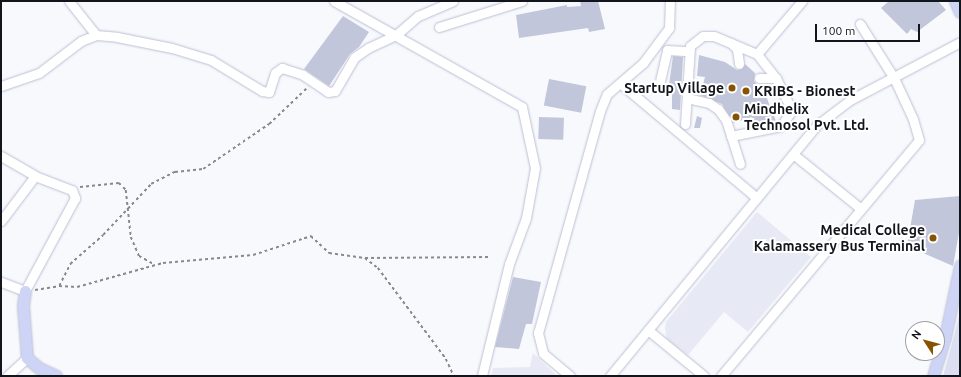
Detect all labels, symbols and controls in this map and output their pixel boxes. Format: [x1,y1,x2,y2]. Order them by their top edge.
scale bar [817,16,922,42]
text: 100 m [822,24,855,37]
place label: Startup Village [624,80,724,96]
marker: Startup Village [727,83,737,93]
place label: KRIBS - Bionest [754,83,856,99]
marker: KRIBS - Bionest [741,86,751,96]
place label: Mindhelix Technosol Pvt. Ltd. [744,101,869,134]
marker: Mindhelix Technosol Pvt. Ltd. [731,112,741,122]
place label: Medical College Kalamassery Bus Terminal [754,222,925,254]
marker: Medical College Kalamassery Bus Terminal [928,233,938,243]
north arrow [905,321,945,361]
text: N [909,328,923,341]

